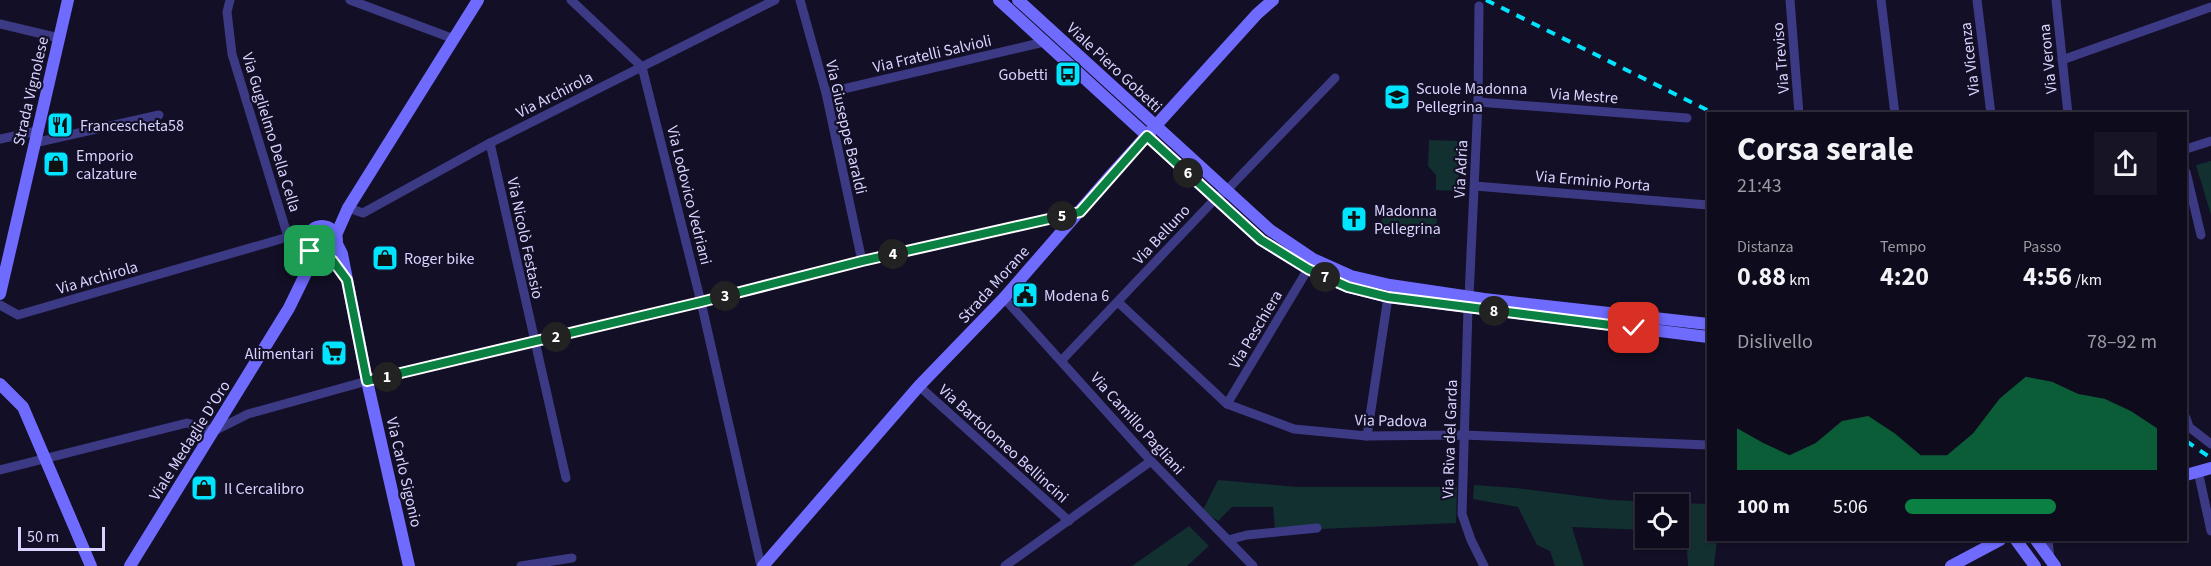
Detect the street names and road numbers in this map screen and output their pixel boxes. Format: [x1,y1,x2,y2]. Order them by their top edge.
street label: Viale Piero Gobetti [1062,18,1167,118]
street label: Via Treviso [1767,21,1795,94]
street label: Via Vicenza [1955,21,1985,97]
street label: Via Verona [2033,23,2063,95]
street label: Via Fratelli Salvioli [871,30,994,78]
street label: Strada Vignolese [8,34,54,148]
street label: Via Guglielmo Della Cella [236,50,306,215]
street label: Via Giuseppe Baraldi [820,58,872,196]
street label: Via Archirola [512,66,597,124]
street label: Via Mestre [1549,83,1619,109]
street label: Via Lodovico Vedriani [661,123,717,267]
street label: Via Adria [1448,139,1474,199]
street label: Via Erminio Porta [1535,165,1651,197]
street label: Via Nicolò Festasio [501,175,549,301]
street label: Via Belluno [1128,200,1195,270]
street label: Strada Morane [953,241,1034,328]
street label: Via Archirola [54,256,141,300]
street label: Via Peschiera [1224,286,1288,373]
street label: Via Camillo Pagliani [1085,368,1189,480]
street label: Viale Medaglie D'Oro [144,376,236,505]
street label: Via Bartolomeo Bellincini [933,379,1073,508]
street label: Via Riva del Garda [1437,379,1463,499]
street label: Via Padova [1354,409,1427,433]
street label: Via Carlo Sigonio [381,415,427,530]

